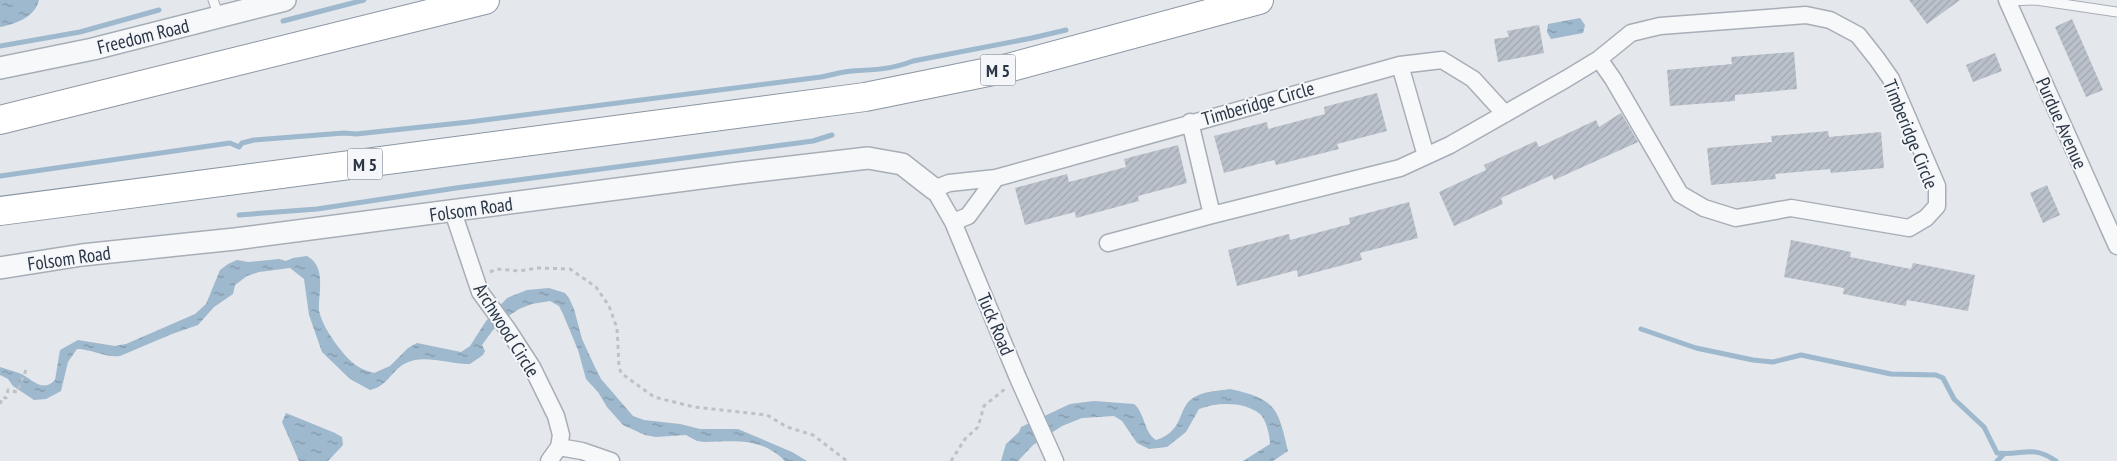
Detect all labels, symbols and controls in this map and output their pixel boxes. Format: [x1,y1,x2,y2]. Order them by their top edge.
street label: Freedom Road [95,13,191,59]
road number: M 5 [980,54,1016,86]
street label: Purdue Avenue [2031,74,2093,173]
street label: Timberidge Circle [1199,75,1317,130]
street label: Timberidge Circle [1878,76,1944,192]
road number: M 5 [348,148,382,180]
street label: Folsom Road [428,191,514,227]
street label: Folsom Road [26,240,112,276]
street label: Archwood Circle [469,279,545,381]
street label: Tuck Road [972,289,1020,359]

